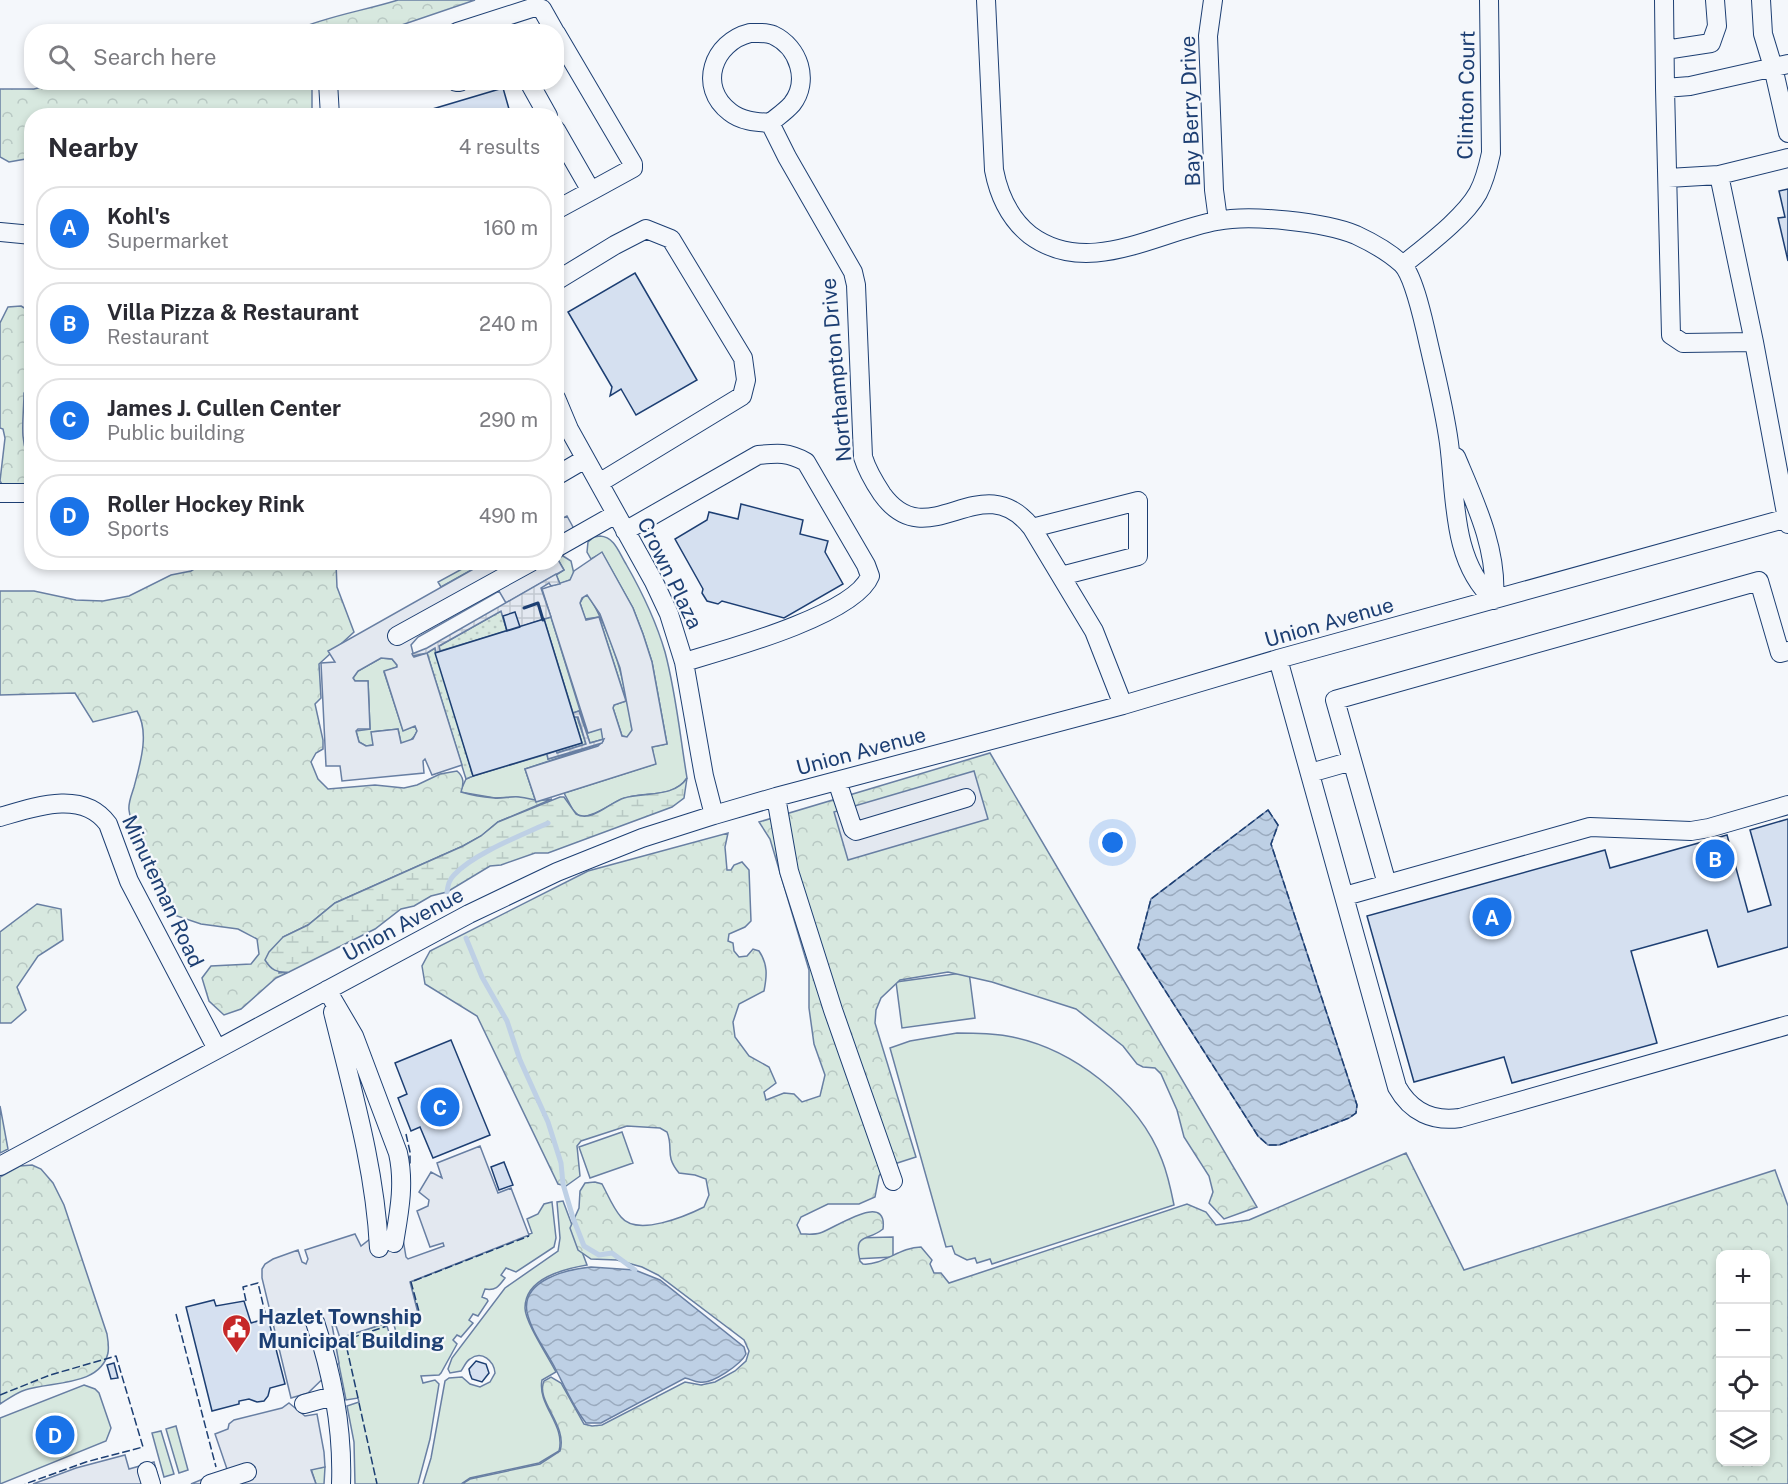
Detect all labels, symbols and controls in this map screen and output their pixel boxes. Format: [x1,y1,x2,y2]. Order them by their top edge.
search box [24,24,564,90]
street label: Clinton Court [1452,30,1480,160]
street label: Bay Berry Drive [1175,35,1205,187]
icon: search [45,41,78,74]
text: Search here [93,44,217,70]
text: Nearby [48,132,138,163]
text: 4 results [459,135,540,159]
text: Kohl's [107,203,170,229]
text: A [62,216,77,240]
text: 160 m [483,216,538,240]
text: Supermarket [107,229,229,253]
street label: Northampton Drive [815,277,857,463]
text: Villa Pizza & Restaurant [107,299,359,325]
text: B [63,312,76,336]
text: 240 m [479,312,538,336]
text: Restaurant [107,325,209,349]
text: James J. Cullen Center [107,395,341,421]
text: C [62,408,77,432]
text: 290 m [479,408,538,432]
text: Public building [107,421,245,445]
text: Roller Hockey Rink [107,491,305,517]
text: D [62,504,77,528]
text: 490 m [479,504,538,528]
street label: Crown Plaza [632,513,708,633]
text: Sports [107,517,169,541]
street label: Union Avenue [1262,592,1396,652]
street label: Union Avenue [793,722,929,780]
street label: Minuteman Road [117,811,209,971]
your location [1098,828,1127,857]
pin: B [1696,836,1734,882]
street label: Union Avenue [338,882,468,966]
pin: A [1472,894,1512,940]
pin: C [420,1084,460,1130]
map controls [1716,1250,1770,1466]
button: + [1716,1250,1770,1304]
place label: Hazlet Township Municipal Building [258,1304,444,1353]
button: − [1716,1304,1770,1358]
public building icon: Hazlet Township Municipal Building [221,1312,253,1354]
button: locate [1716,1358,1770,1412]
pin: D [36,1412,74,1458]
button: layers [1716,1412,1770,1466]

